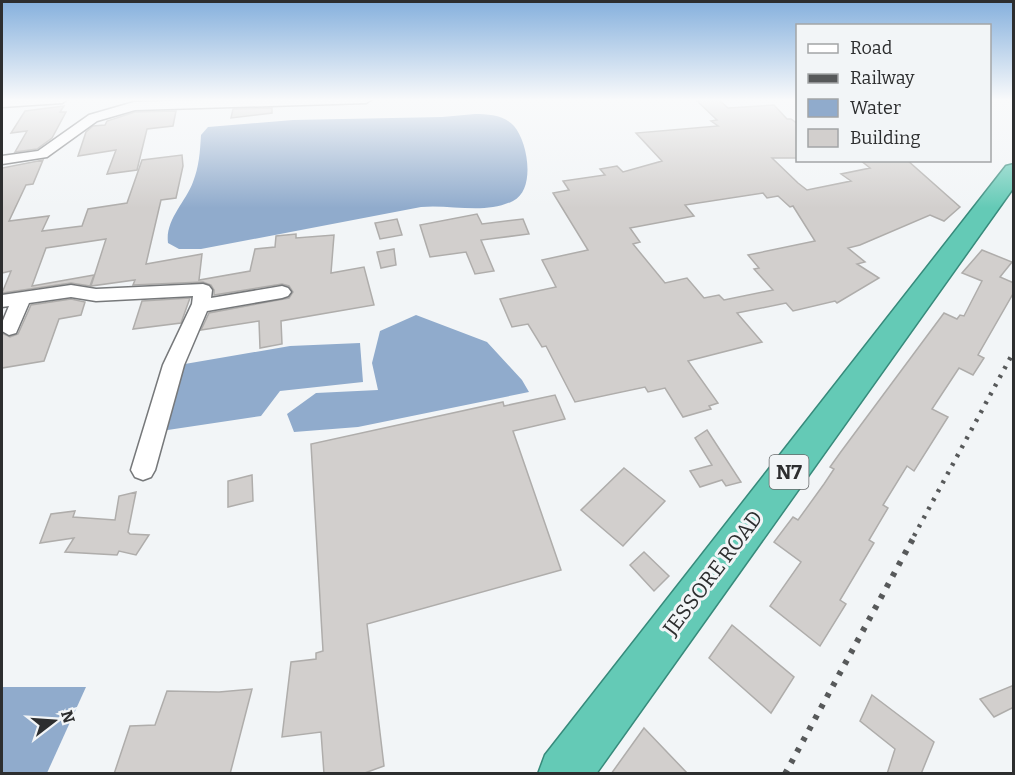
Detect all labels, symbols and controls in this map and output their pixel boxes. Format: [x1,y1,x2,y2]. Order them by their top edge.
legend [796,24,991,162]
text: Road [850,37,893,59]
text: Railway [850,67,915,89]
text: Water [850,97,901,119]
text: Building [850,127,921,149]
road number: N7 [770,455,808,489]
street label: JESSORE ROAD [657,505,768,641]
north arrow [24,691,84,751]
text: N [57,708,79,725]

